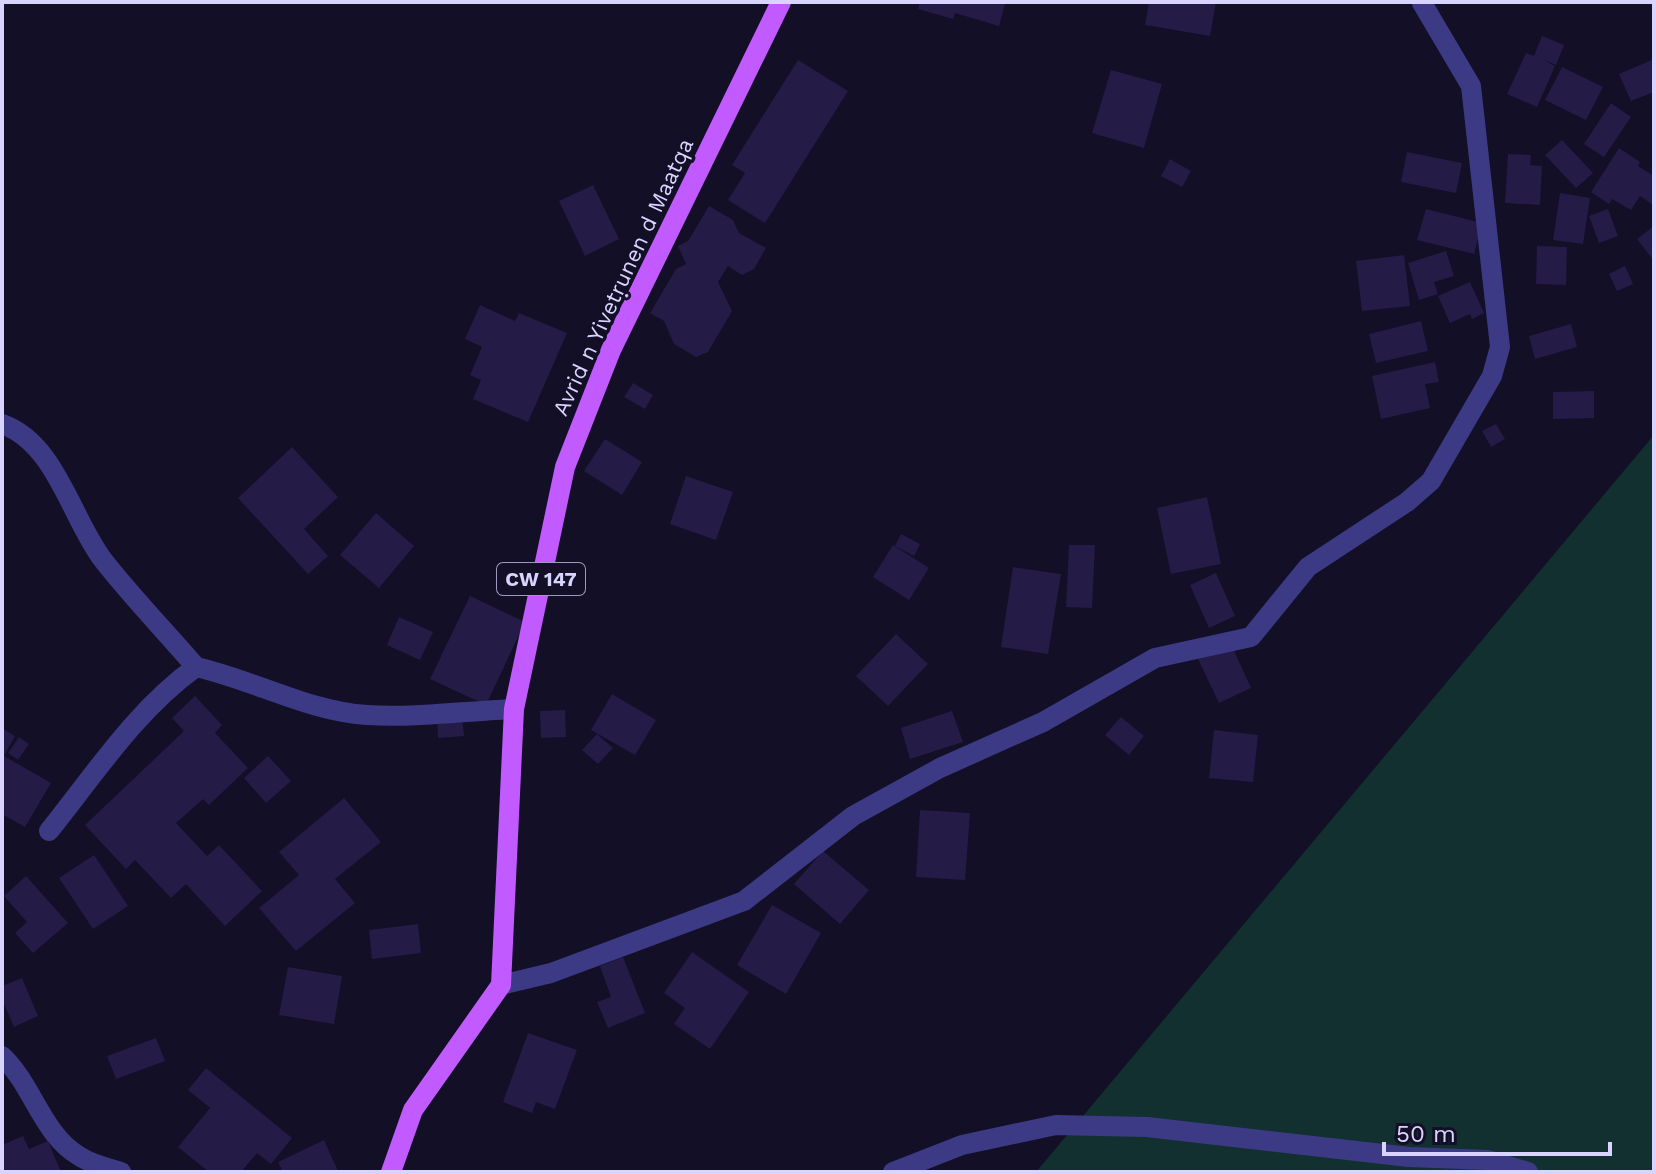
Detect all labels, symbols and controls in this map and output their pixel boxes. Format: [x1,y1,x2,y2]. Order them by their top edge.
street label: Avrid n Yivetṛunen d Maatqa [548,134,698,420]
road number: CW 147 [497,563,585,595]
scale bar [1384,1106,1610,1156]
text: 50 m [1396,1120,1456,1148]

